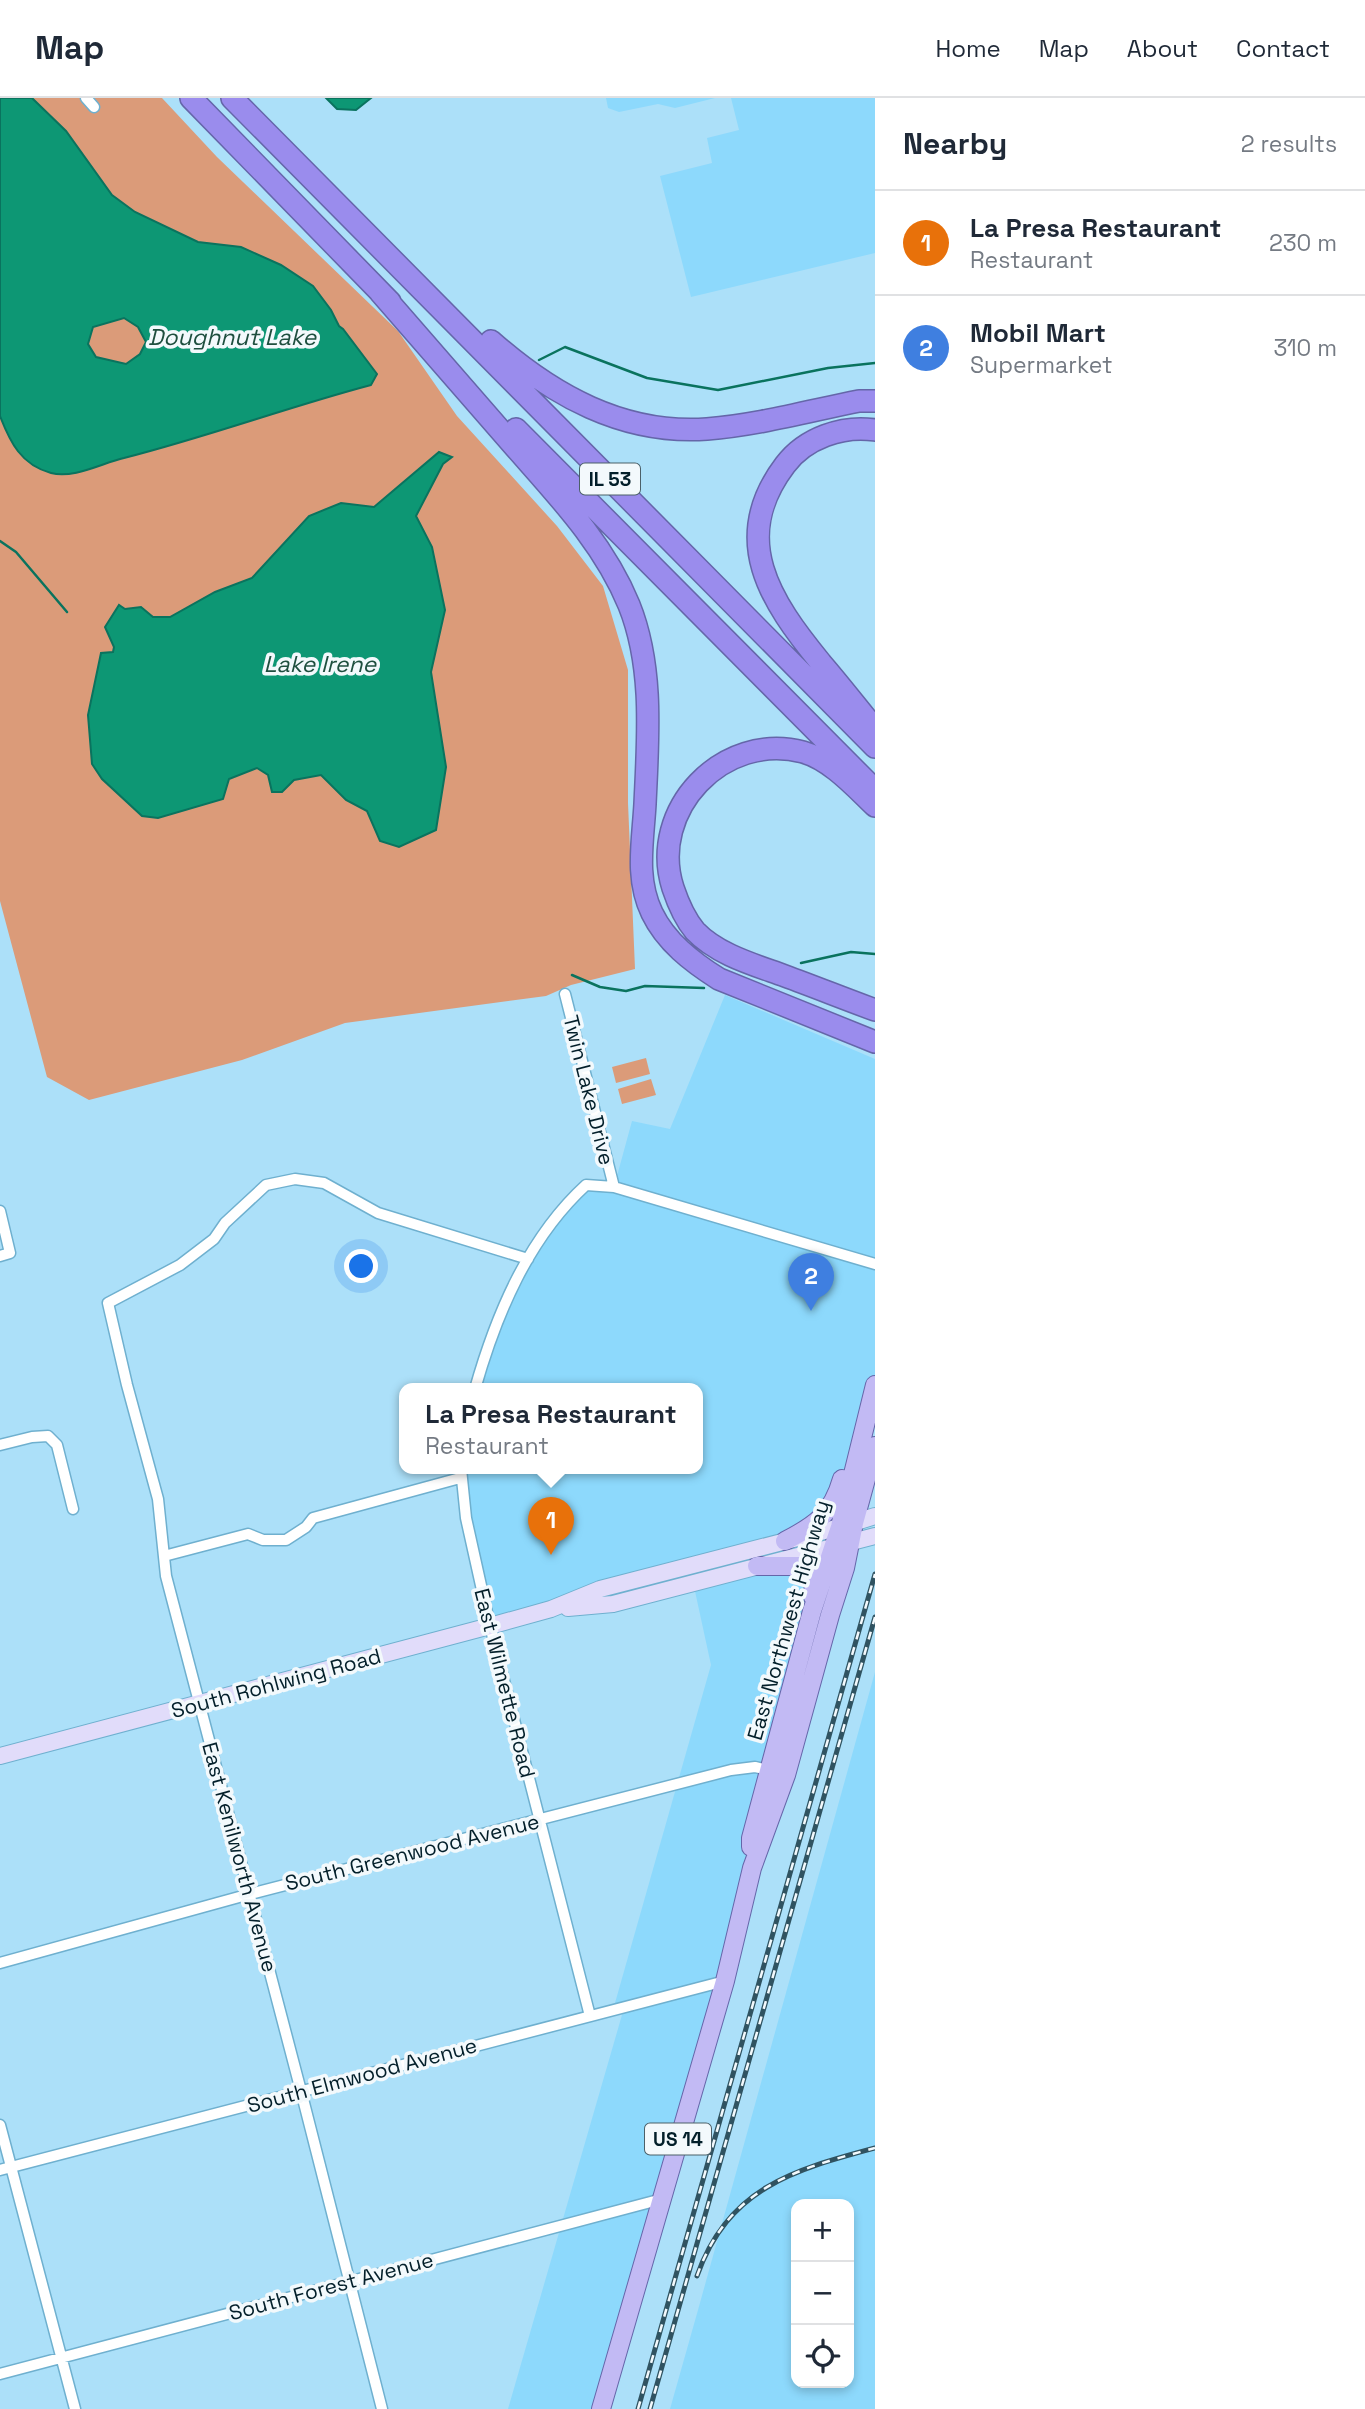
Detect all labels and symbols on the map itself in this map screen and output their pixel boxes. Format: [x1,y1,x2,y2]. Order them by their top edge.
water label: Doughnut Lake [148,322,317,352]
road number: IL 53 [580,464,640,494]
water label: Lake Irene [264,649,378,679]
street label: Twin Lake Drive [557,1012,621,1168]
your location [344,1249,378,1283]
pin: 2 [788,1253,834,1311]
pin: 1 [528,1497,574,1555]
street label: East Northwest Highway [741,1497,835,1743]
street label: East Wilmette Road [468,1585,542,1781]
street label: South Rohlwing Road [168,1642,384,1724]
street label: East Kenilworth Avenue [196,1739,284,1975]
street label: South Greenwood Avenue [282,1807,542,1897]
street label: South Elmwood Avenue [244,2031,480,2119]
road number: US 14 [645,2123,711,2154]
street label: South Forest Avenue [226,2246,436,2326]

